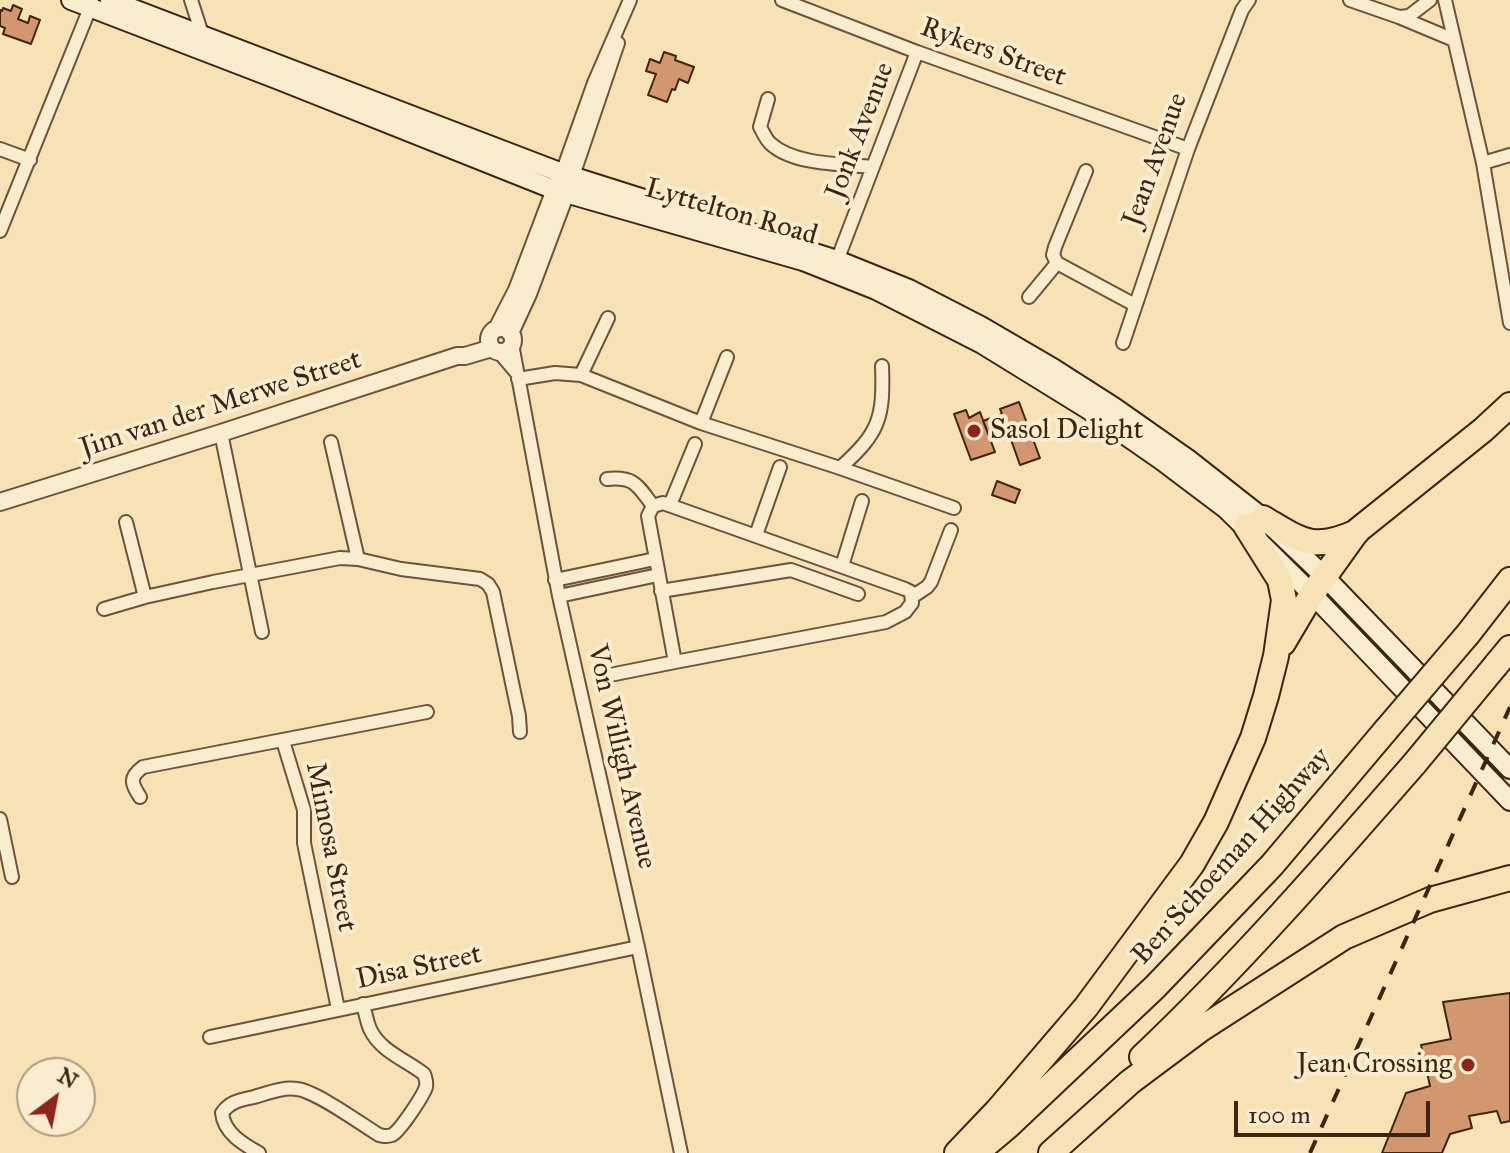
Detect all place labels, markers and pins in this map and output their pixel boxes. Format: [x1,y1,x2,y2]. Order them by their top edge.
place label: Sasol Delight [990,414,1143,448]
marker: Sasol Delight [965,422,983,440]
place label: Jean Crossing [1296,1048,1452,1082]
marker: Jean Crossing [1459,1056,1477,1074]

